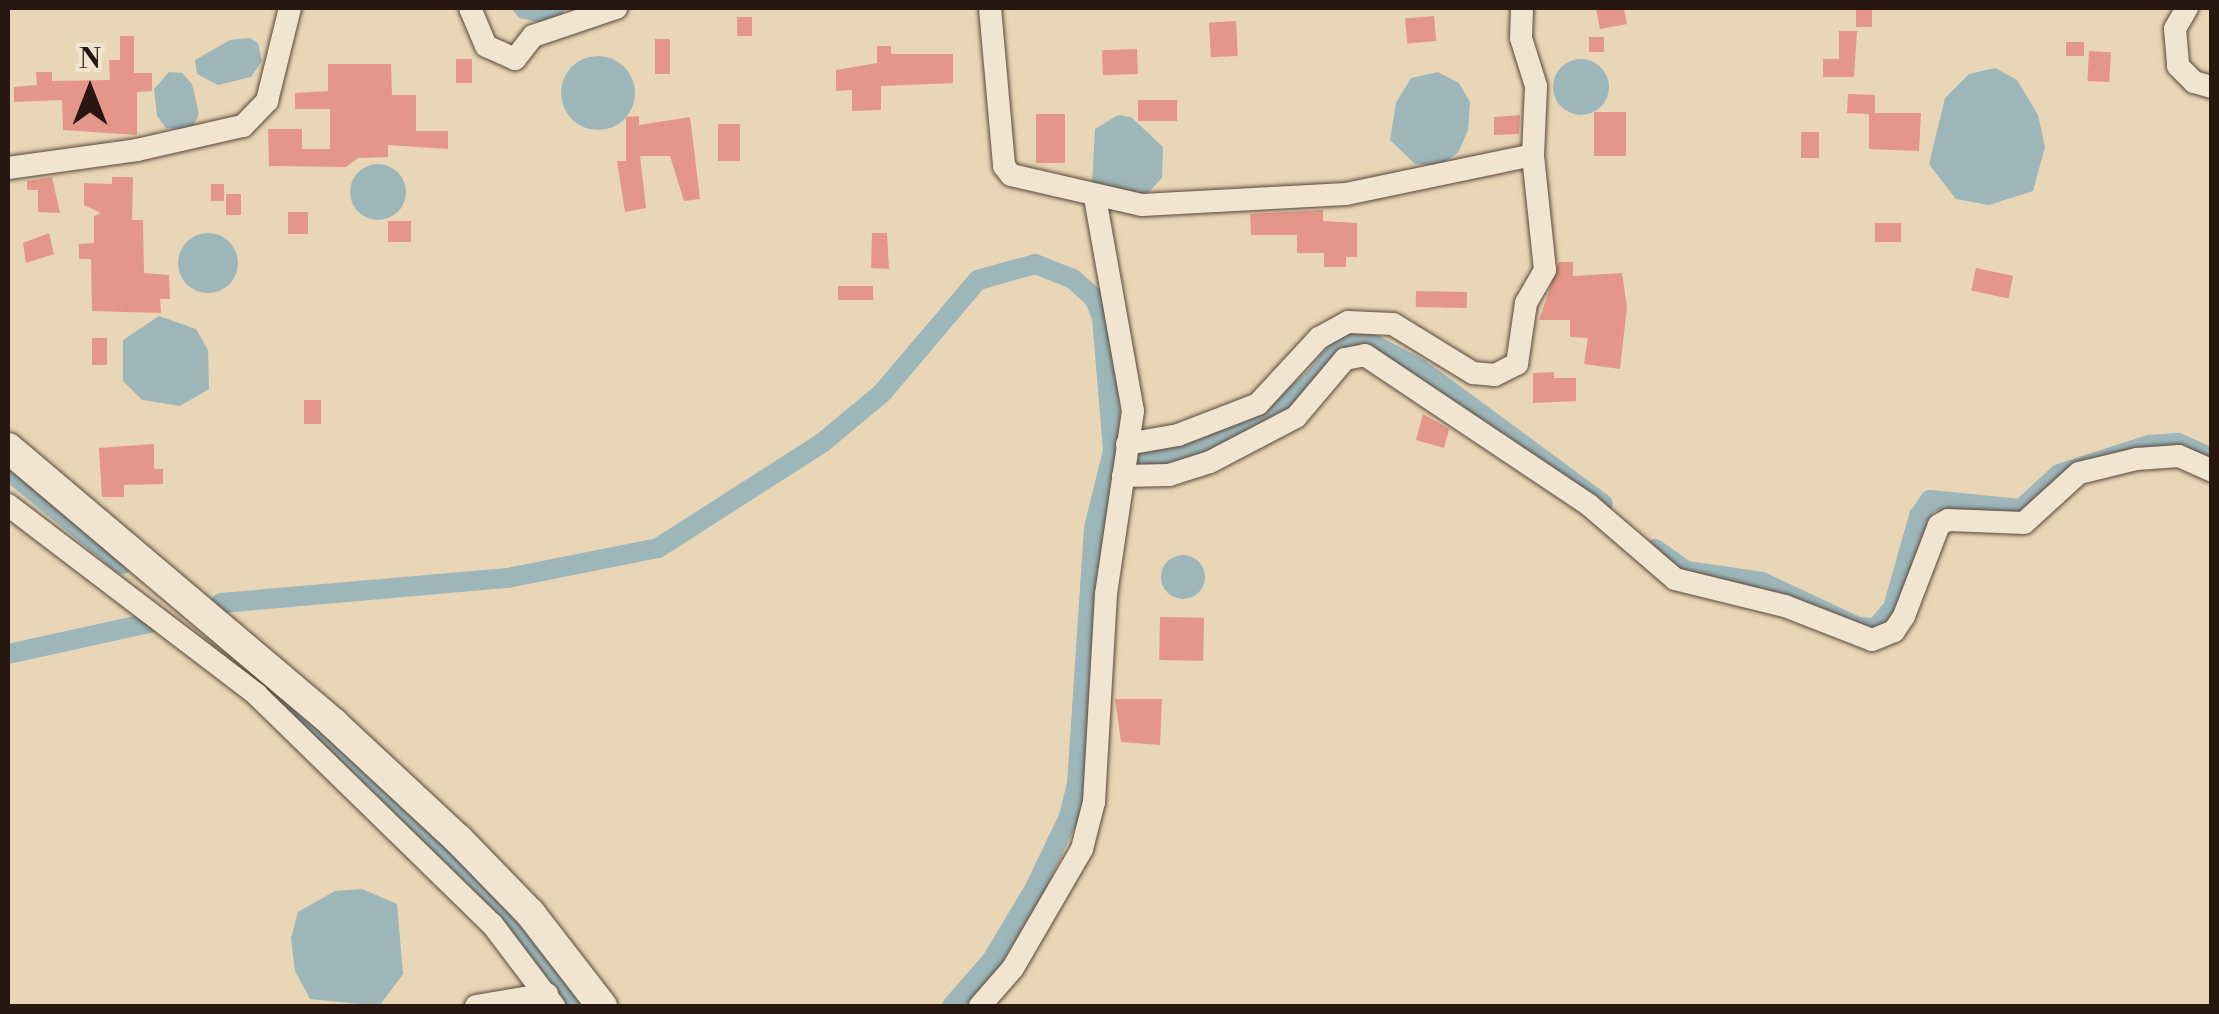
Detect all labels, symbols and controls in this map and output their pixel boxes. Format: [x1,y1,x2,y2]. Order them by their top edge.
north arrow [40,40,140,140]
text: N [79,42,101,77]

